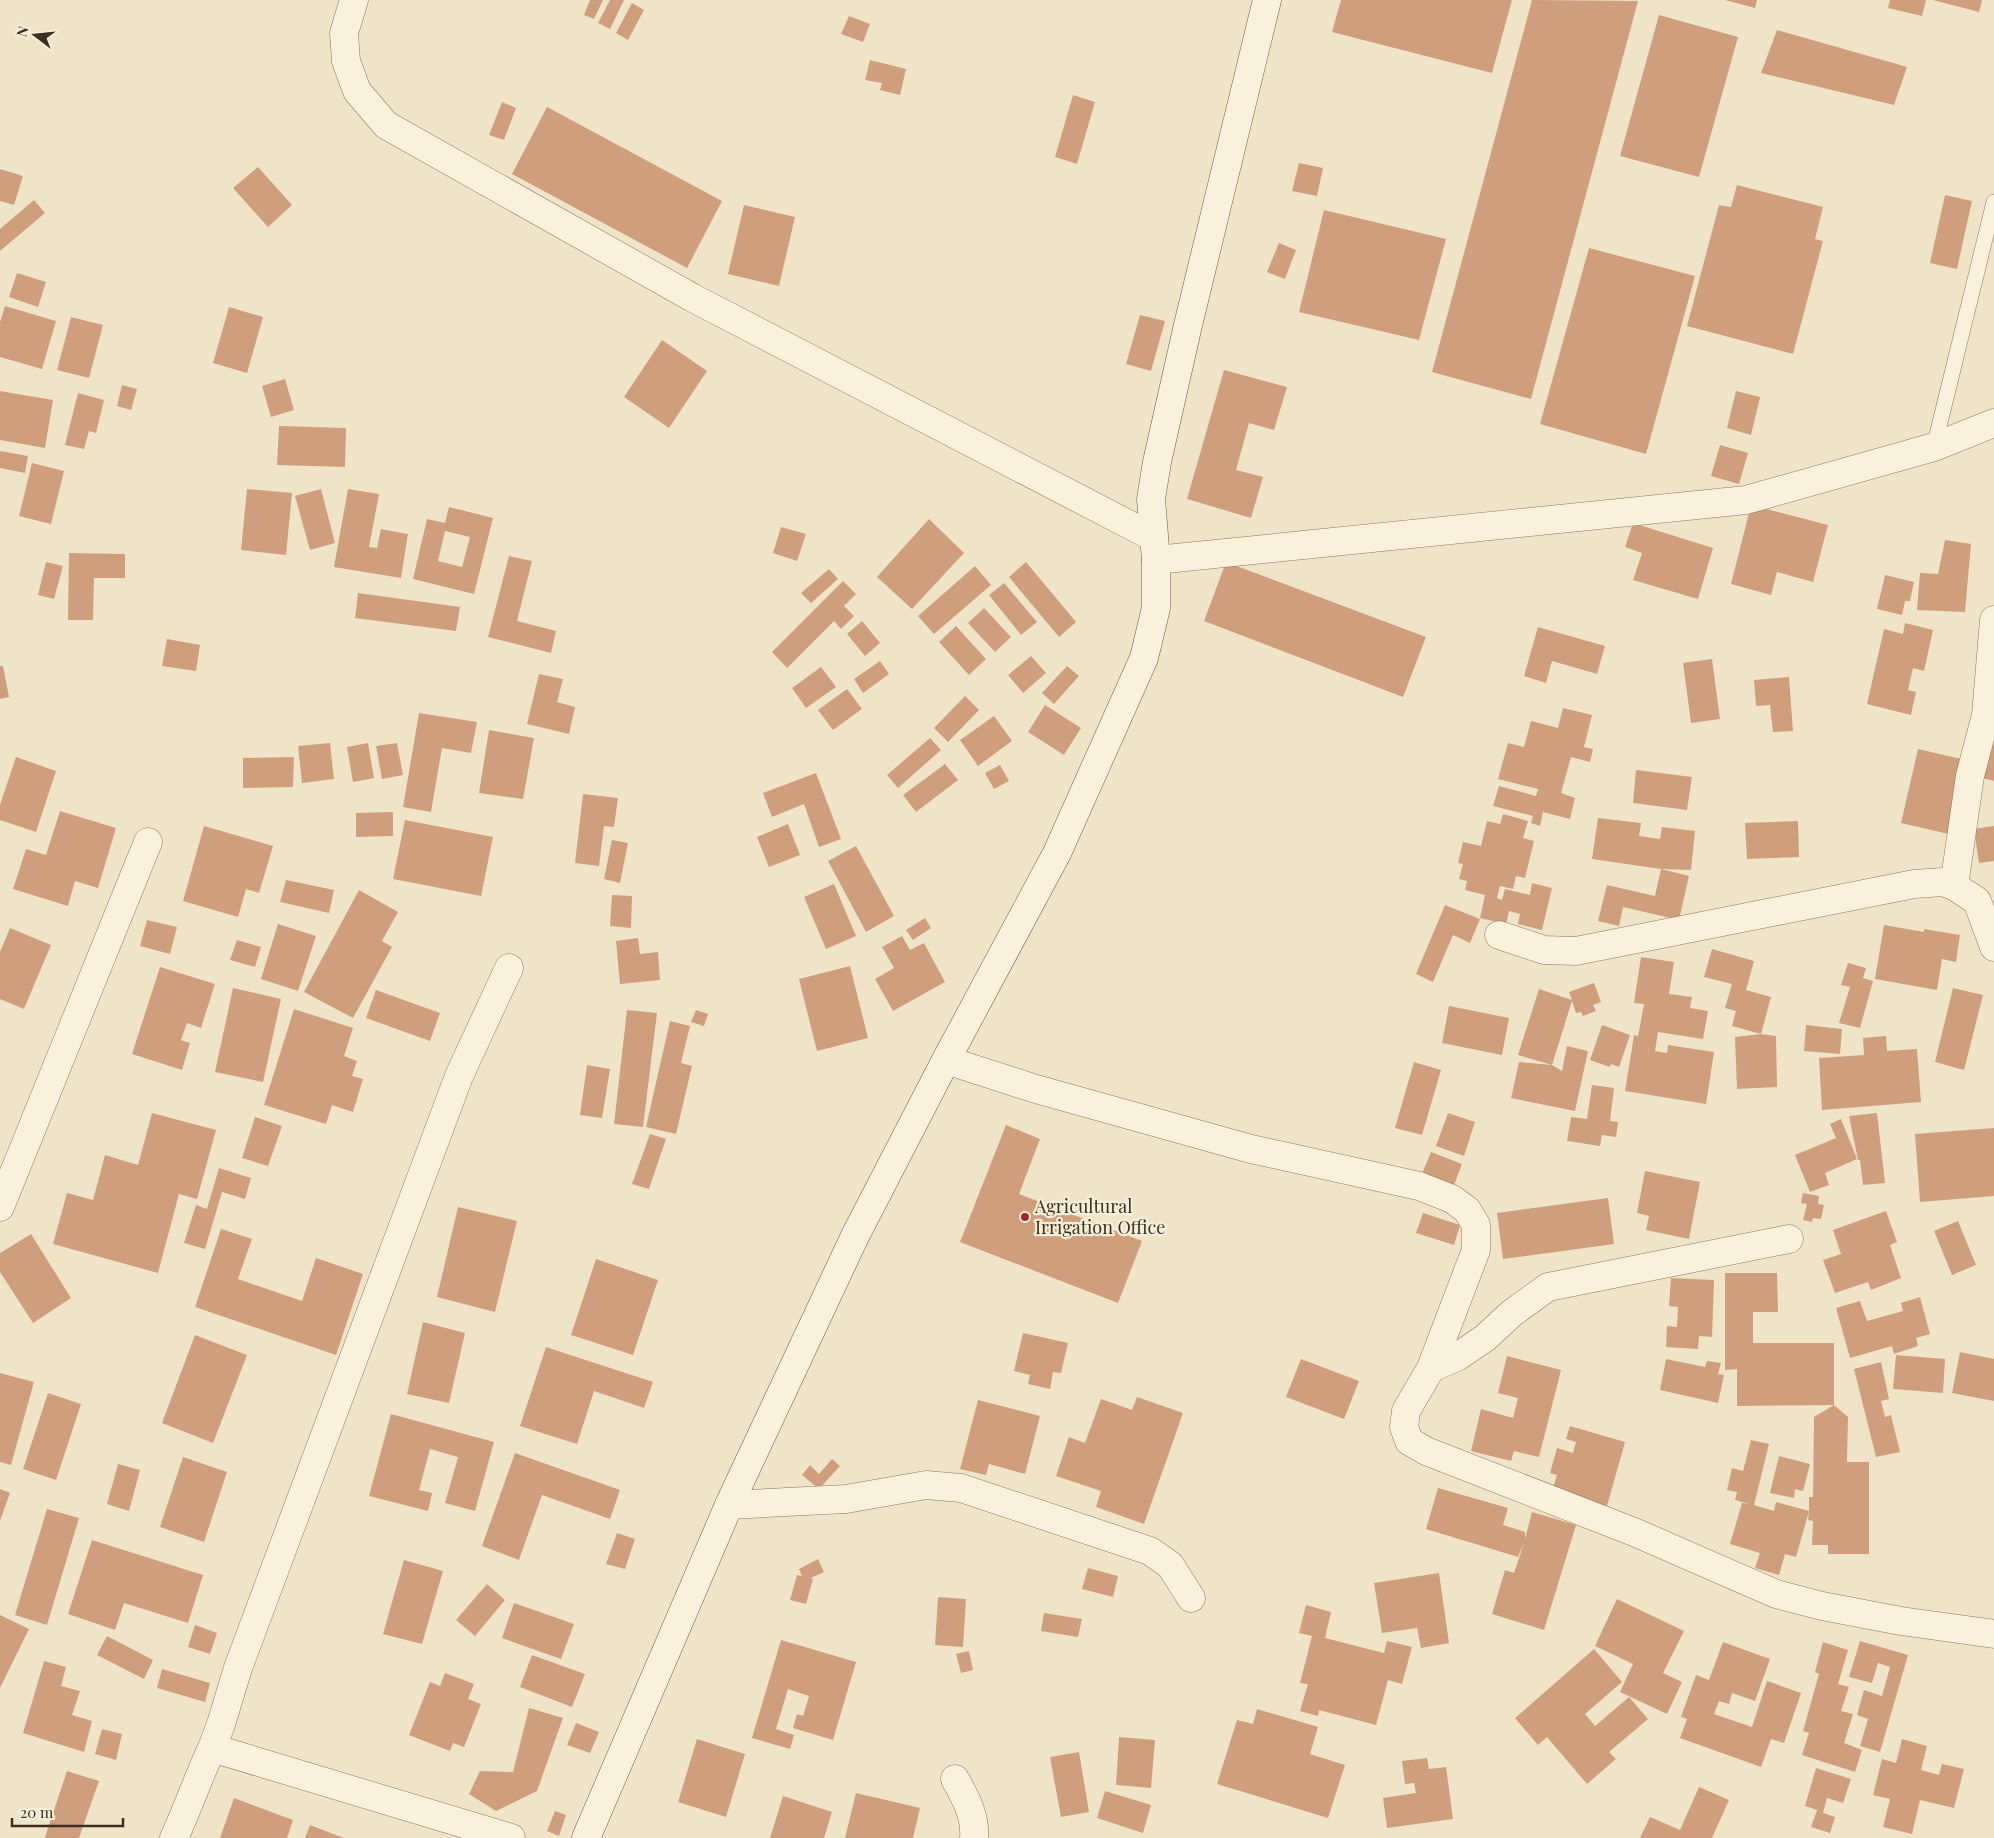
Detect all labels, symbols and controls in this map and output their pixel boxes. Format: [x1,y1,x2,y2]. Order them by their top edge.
north arrow [10,10,60,60]
text: N [11,24,33,39]
place label: Agricultural Irrigation Office [1034,1194,1165,1239]
marker: Agricultural Irrigation Office [1019,1211,1031,1223]
scale bar [12,1796,124,1828]
text: 20 m [20,1802,54,1822]

